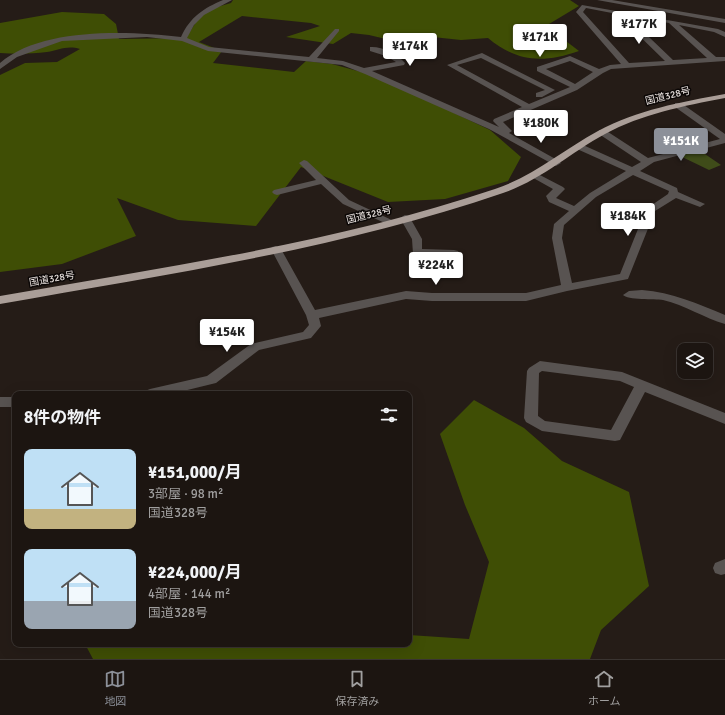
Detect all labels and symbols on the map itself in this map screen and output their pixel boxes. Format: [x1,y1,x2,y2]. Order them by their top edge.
pin: ¥177K [611,11,667,45]
pin: ¥171K [512,24,568,58]
pin: ¥174K [382,33,438,67]
street label: 国道328号 [644,85,692,107]
pin: ¥180K [513,110,569,144]
pin: ¥151K [653,128,709,162]
pin: ¥184K [600,203,656,237]
street label: 国道328号 [345,204,393,226]
pin: ¥224K [408,252,464,286]
street label: 国道328号 [28,269,76,289]
pin: ¥154K [199,319,255,353]

